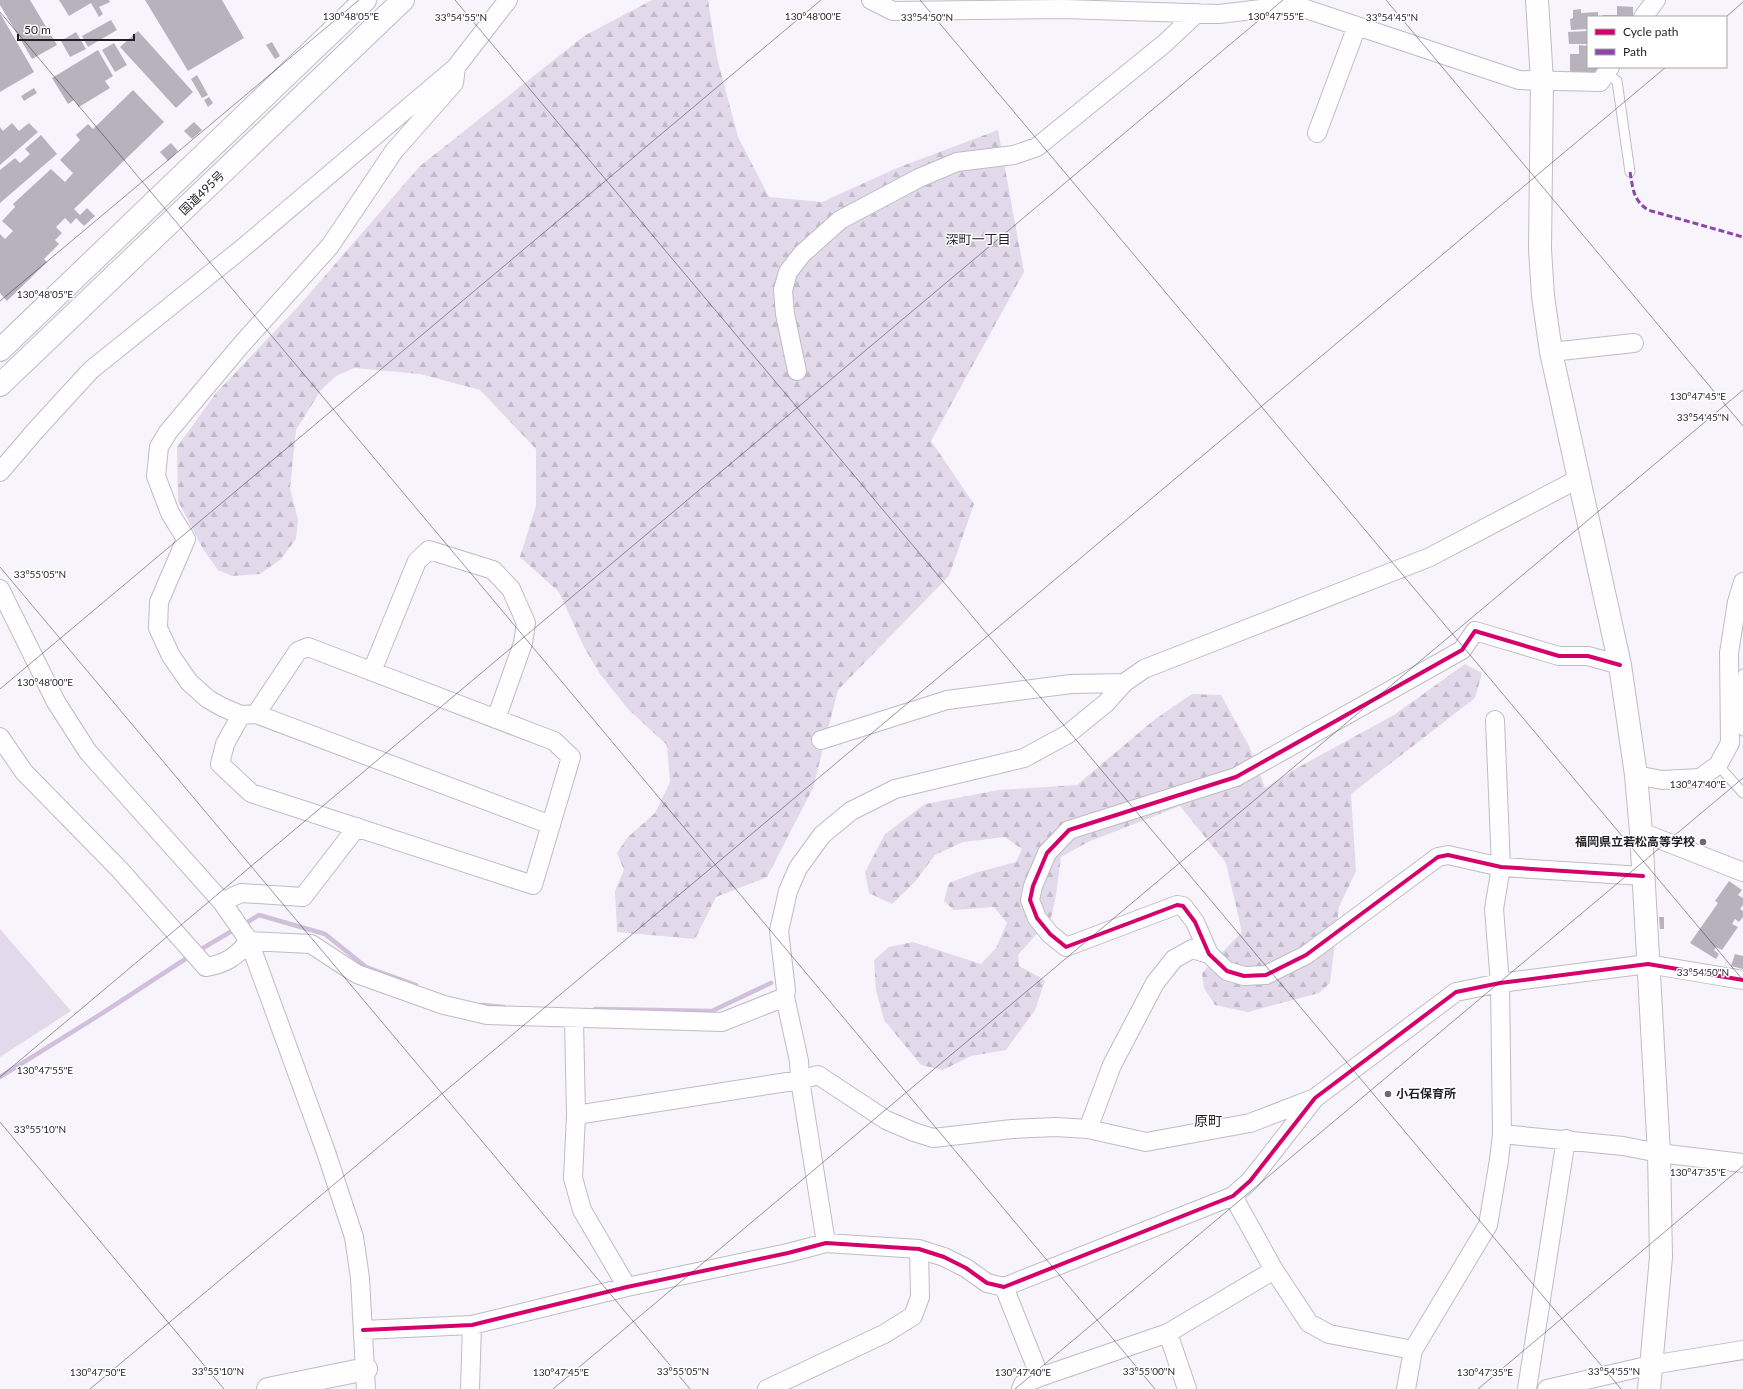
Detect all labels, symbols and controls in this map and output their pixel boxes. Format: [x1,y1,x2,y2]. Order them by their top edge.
text: 130°48'05"E [323,10,379,22]
text: 130°48'00"E [785,10,841,22]
text: 130°47'55"E [1248,10,1304,22]
text: 33°54'55"N [435,11,487,23]
text: 33°54'50"N [901,11,953,23]
text: 33°54'45"N [1366,11,1418,23]
scale bar [18,16,134,42]
legend [1587,16,1727,68]
text: 50 m [24,22,51,37]
text: Cycle path [1623,24,1678,39]
text: Path [1623,44,1647,59]
street label: 国道495号 [176,167,227,218]
district label: 深町一丁目 [945,231,1011,247]
text: 130°48'05"E [17,288,73,300]
text: 130°47'45"E [1670,390,1726,402]
text: 33°54'45"N [1677,411,1729,423]
text: 33°55'05"N [14,568,66,580]
text: 130°48'00"E [17,676,73,688]
text: 130°47'40"E [1670,778,1726,790]
place label: 福岡県立若松高等学校 [1575,834,1695,849]
marker: 福岡県立若松高等学校 [1698,837,1708,847]
text: 33°54'50"N [1677,966,1729,978]
text: 130°47'55"E [17,1064,73,1076]
place label: 小石保育所 [1396,1086,1456,1101]
marker: 小石保育所 [1383,1089,1393,1099]
district label: 原町 [1194,1112,1222,1129]
text: 33°55'10"N [14,1123,66,1135]
text: 130°47'35"E [1670,1166,1726,1178]
text: 33°55'10"N [192,1365,244,1377]
text: 33°55'05"N [657,1365,709,1377]
text: 33°55'00"N [1123,1365,1175,1377]
text: 33°54'55"N [1588,1365,1640,1377]
text: 130°47'50"E [70,1366,126,1378]
text: 130°47'45"E [533,1366,589,1378]
text: 130°47'40"E [995,1366,1051,1378]
text: 130°47'35"E [1457,1366,1513,1378]

